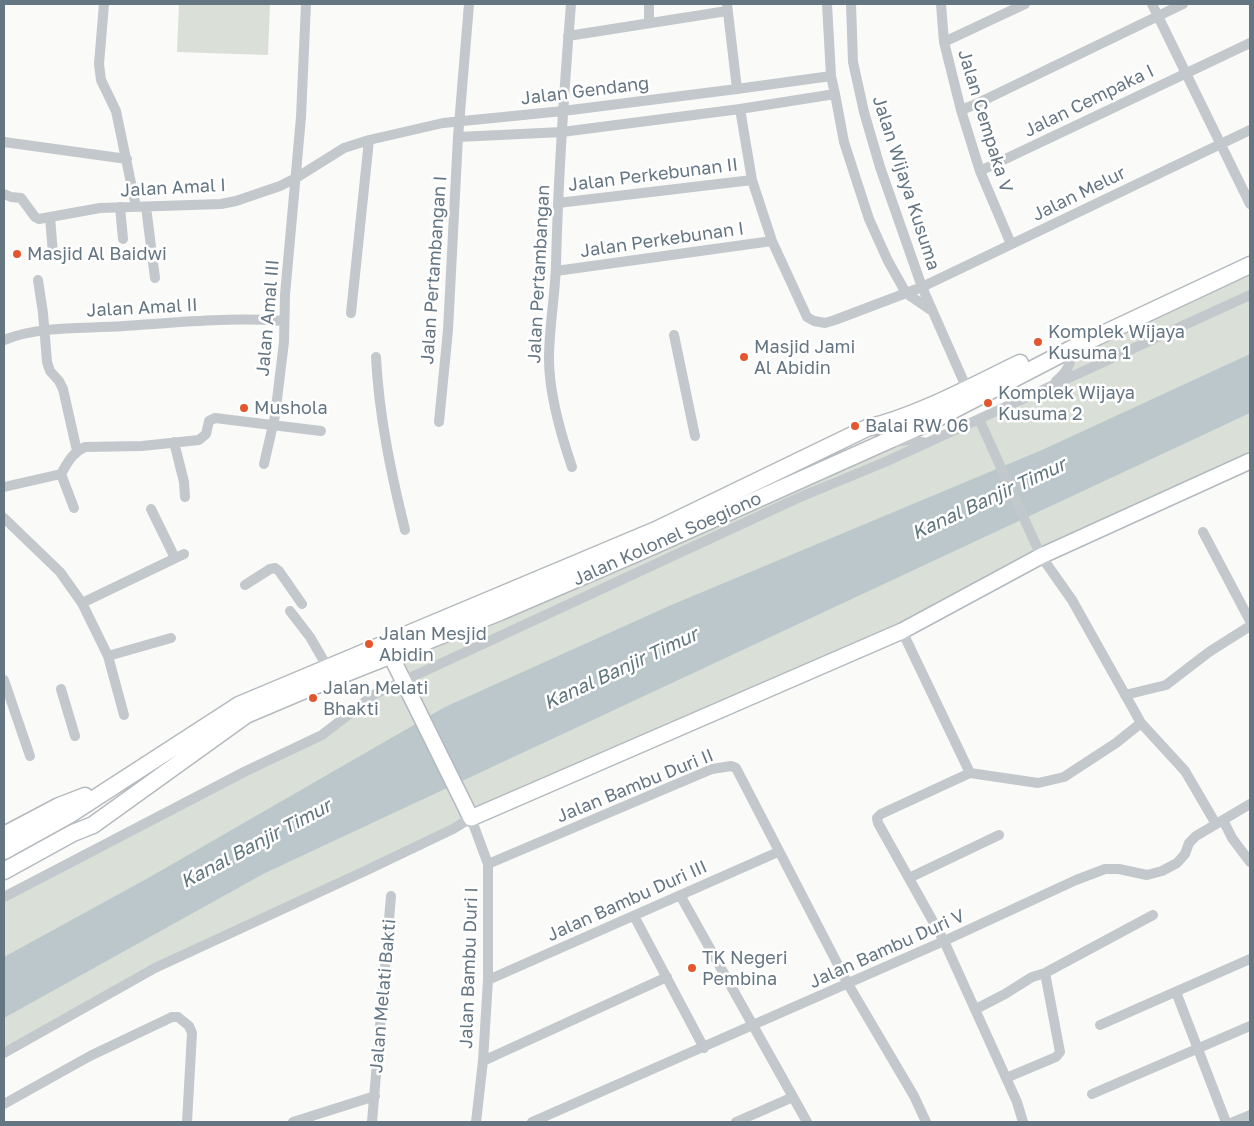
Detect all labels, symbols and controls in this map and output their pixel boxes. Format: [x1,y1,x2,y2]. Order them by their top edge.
street label: Jalan Cempaka V [953,47,1017,195]
street label: Jalan Cempaka I [1021,60,1157,142]
street label: Jalan Gendang [520,72,650,110]
street label: Jalan Wijaya Kusuma [868,93,944,273]
street label: Jalan Perkebunan II [567,154,739,196]
street label: Jalan Melur [1029,162,1129,226]
street label: Jalan Amal I [120,174,226,202]
street label: Jalan Pertambangan I [417,175,451,365]
street label: Jalan Pertambangan [524,184,554,364]
street label: Jalan Perkebunan I [579,218,745,262]
place label: Masjid Al Baidwi [27,243,167,265]
marker: Masjid Al Baidwi [11,248,23,260]
street label: Jalan Amal III [252,259,284,377]
street label: Jalan Amal II [86,294,198,322]
place label: Komplek Wijaya Kusuma 1 [1048,321,1185,364]
place label: Masjid Jami Al Abidin [754,336,855,378]
marker: Komplek Wijaya Kusuma 1 [1032,336,1044,348]
marker: Masjid Jami Al Abidin [738,351,750,363]
place label: Komplek Wijaya Kusuma 2 [998,382,1135,424]
place label: Mushola [254,397,328,419]
marker: Komplek Wijaya Kusuma 2 [982,397,994,409]
marker: Mushola [238,402,250,414]
place label: Balai RW 06 [865,415,969,437]
marker: Balai RW 06 [849,420,861,432]
water label: Kanal Banjir Timur [909,453,1069,545]
street label: Jalan Kolonel Soegiono [569,488,765,590]
place label: Jalan Mesjid Abidin [379,623,487,666]
water label: Kanal Banjir Timur [541,623,701,715]
marker: Jalan Mesjid Abidin [363,638,375,650]
place label: Jalan Melati Bhakti [323,677,428,720]
marker: Jalan Melati Bhakti [307,692,319,704]
street label: Jalan Bambu Duri II [553,745,717,827]
water label: Kanal Banjir Timur [177,795,335,893]
street label: Jalan Bambu Duri III [544,856,710,946]
street label: Jalan Bambu Duri I [455,887,483,1049]
street label: Jalan Bambu Duri V [806,905,968,993]
street label: Jalan Melati Bakti [366,918,400,1074]
place label: TK Negeri Pembina [702,947,788,990]
marker: TK Negeri Pembina [686,962,698,974]

